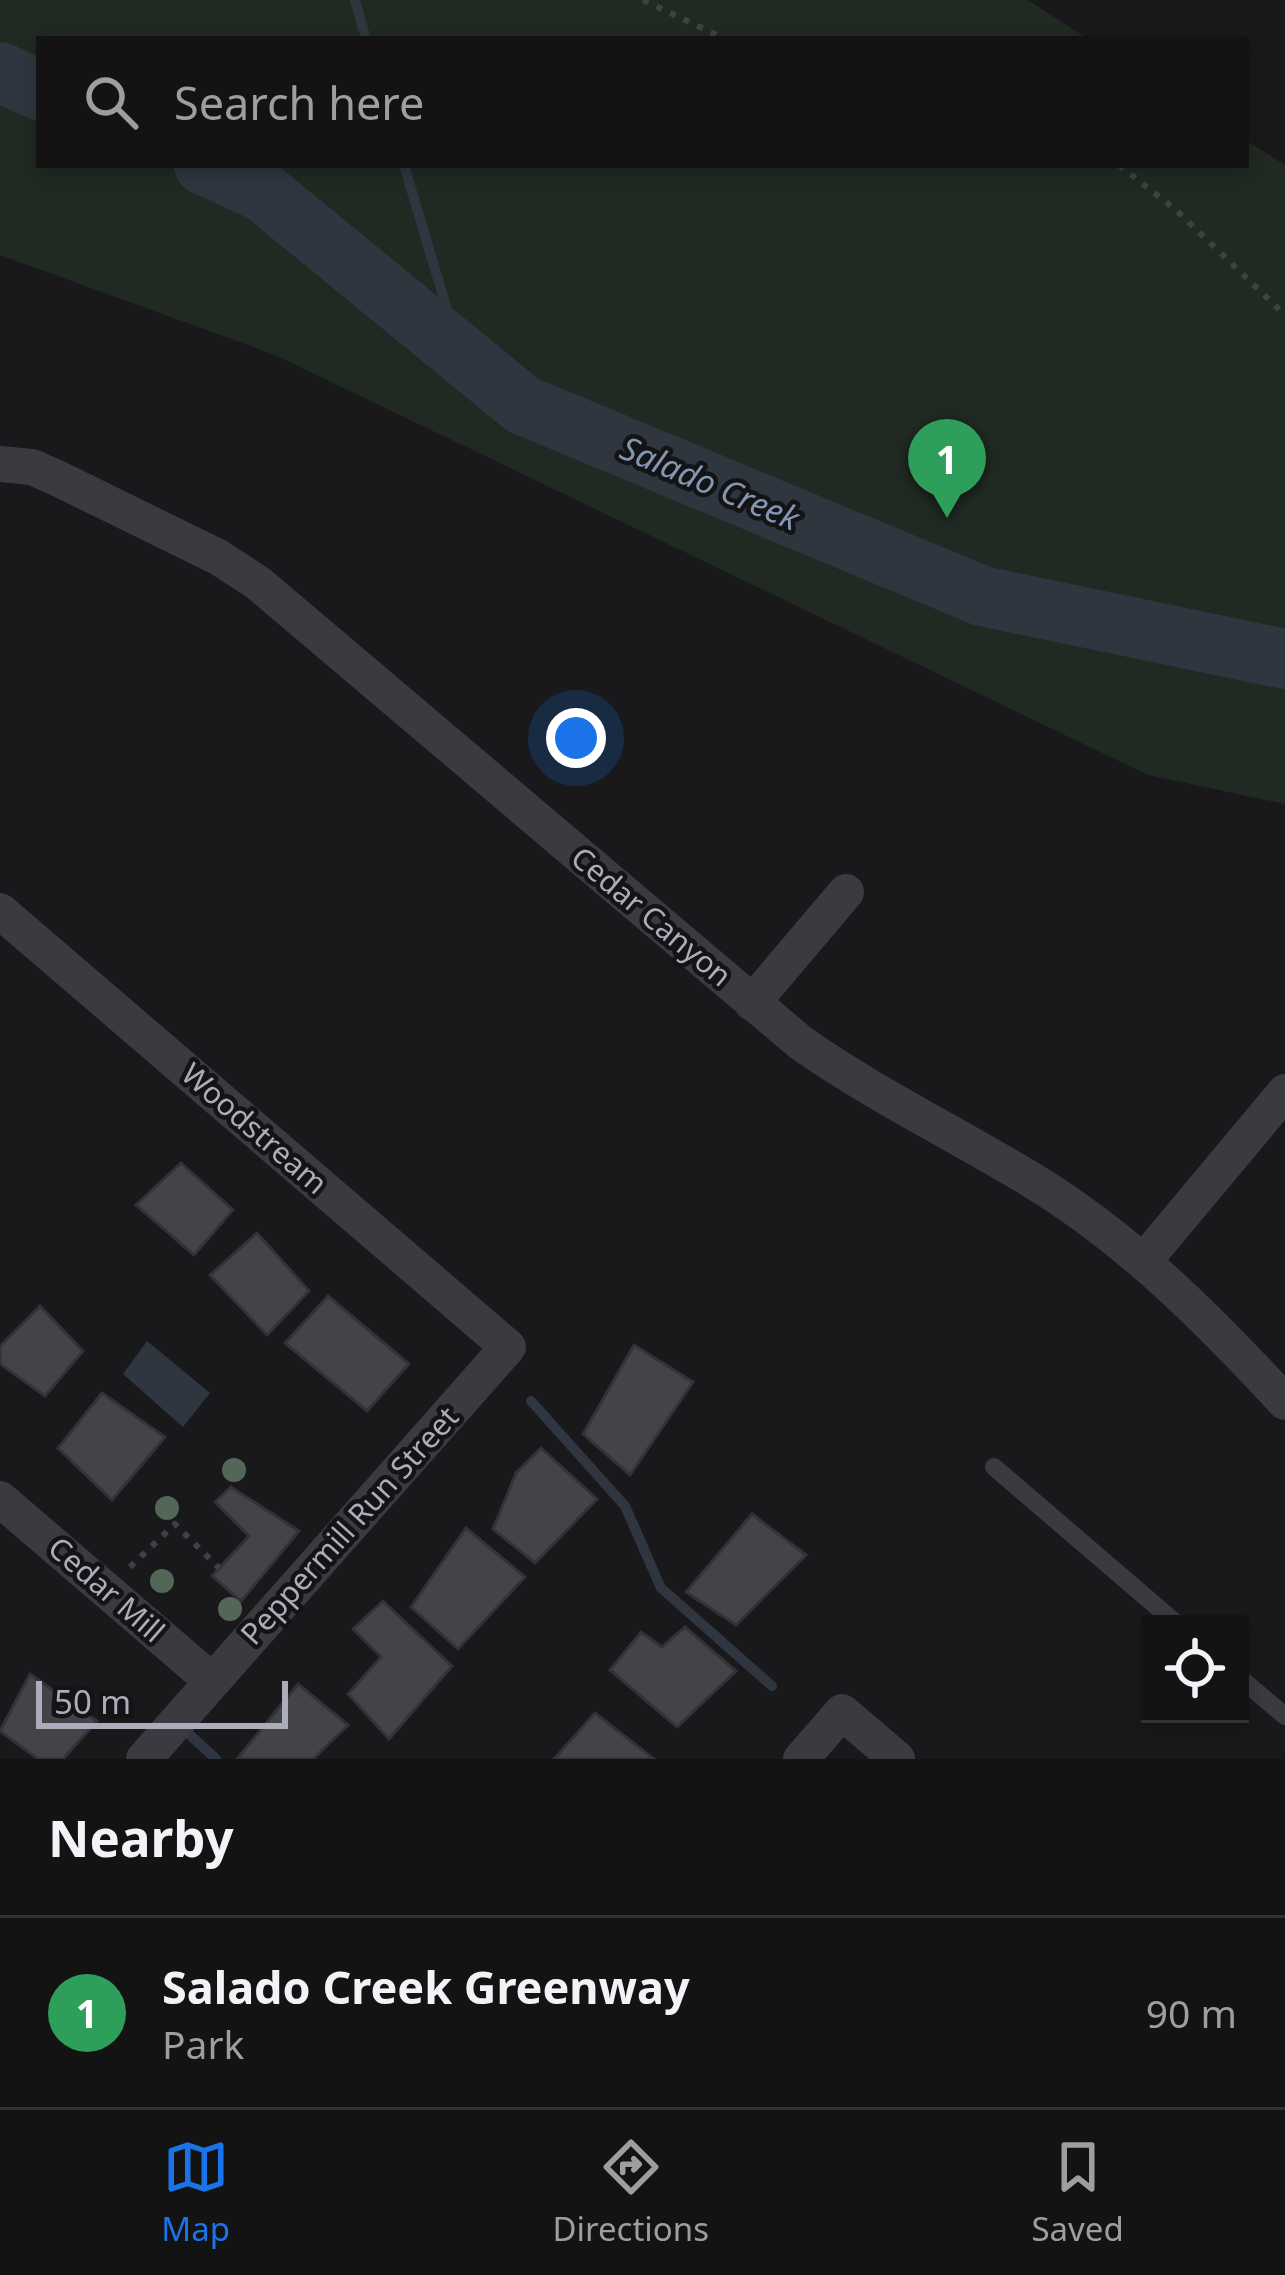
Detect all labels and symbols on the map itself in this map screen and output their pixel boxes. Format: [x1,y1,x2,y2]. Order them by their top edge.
pin: 1 [908,419,986,518]
water label: Salado Creek [614,425,808,541]
your location [546,708,606,768]
street label: Cedar Canyon [563,837,741,995]
street label: Woodstream [173,1053,337,1203]
street label: Peppermill Run Street [231,1397,467,1653]
street label: Cedar Mill [40,1527,174,1651]
scale bar [36,1675,288,1728]

